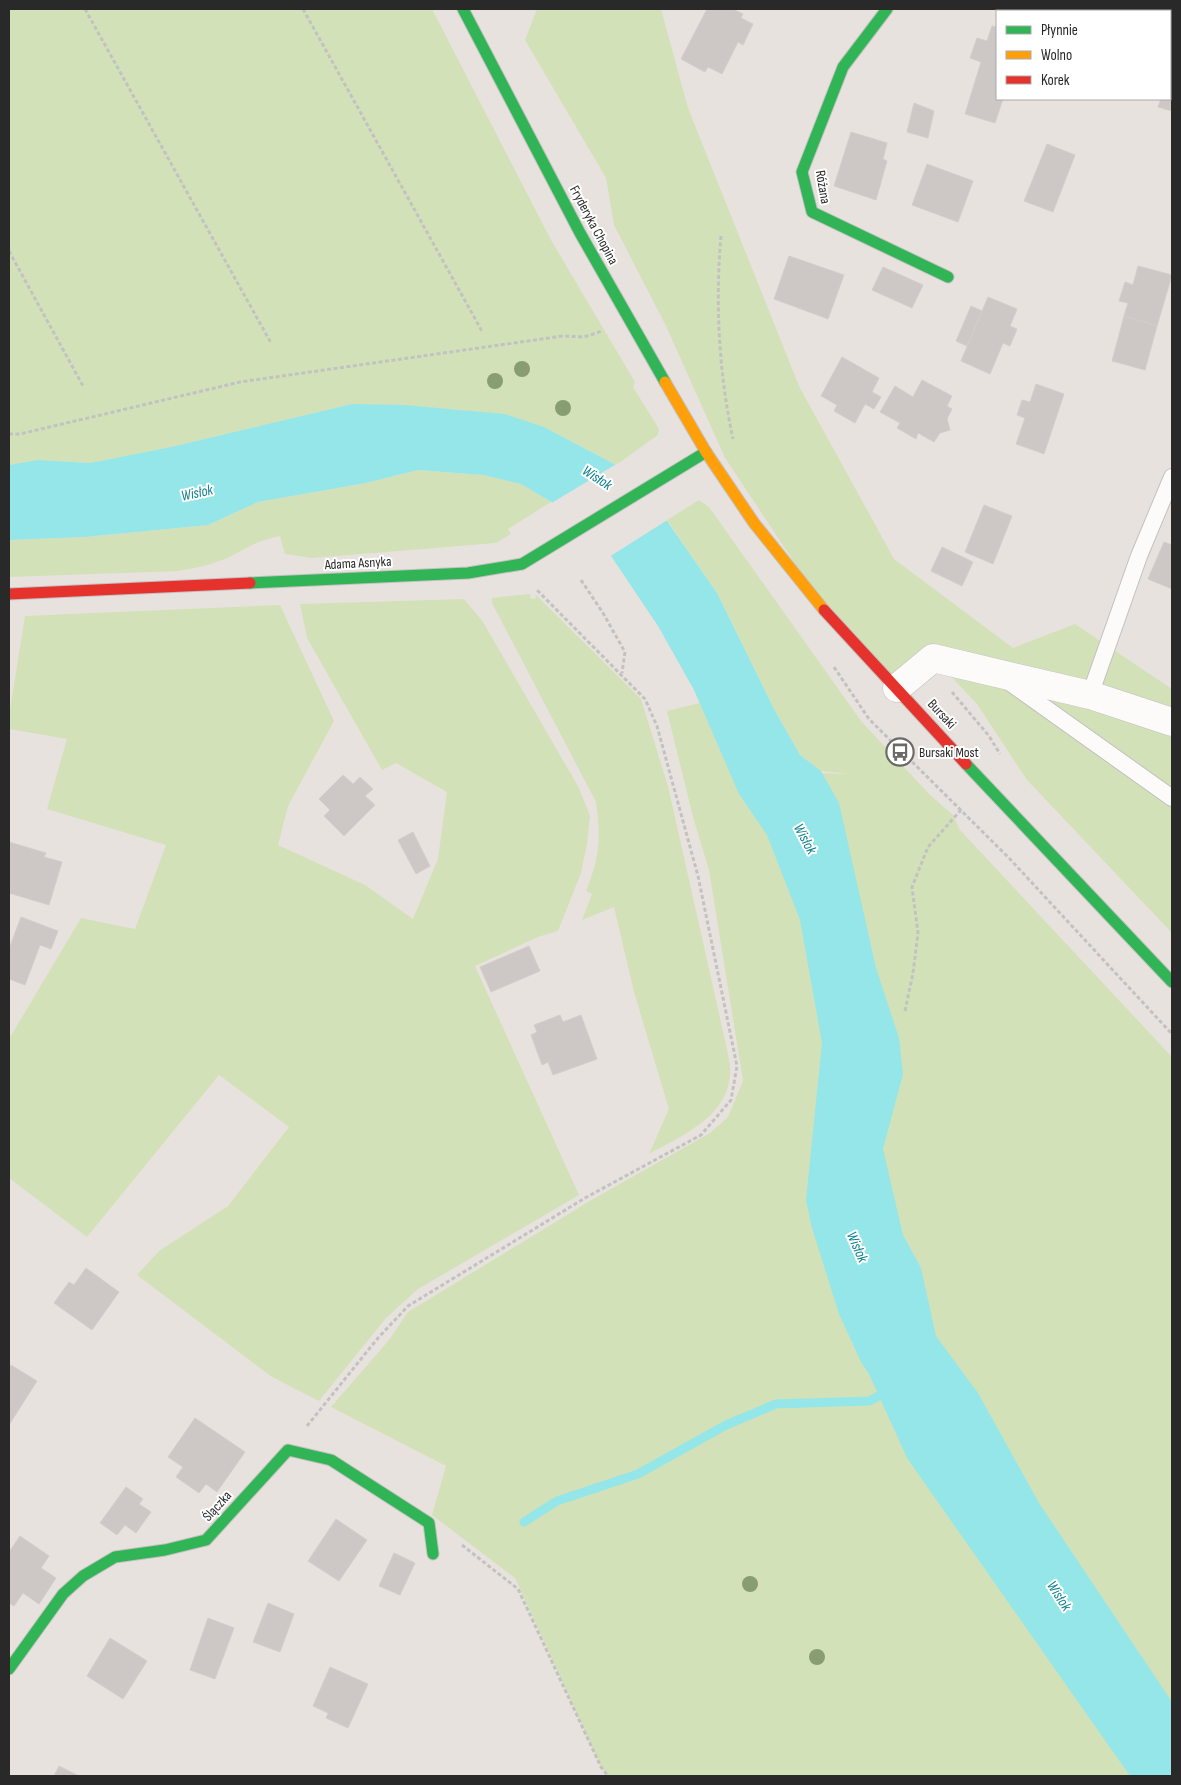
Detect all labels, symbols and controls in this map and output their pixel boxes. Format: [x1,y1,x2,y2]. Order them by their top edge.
legend [996,10,1171,100]
text: Płynnie [1041,21,1078,40]
text: Wolno [1041,46,1072,65]
text: Korek [1041,71,1070,90]
street label: Różana [812,169,834,205]
street label: Fryderyka Chopina [566,183,622,267]
water label: Wisłok [578,461,616,495]
water label: Wisłok [179,480,215,506]
street label: Adama Asnyka [323,553,392,573]
street label: Bursaki [924,696,960,732]
bus stop icon: Bursaki Most [885,737,915,767]
place label: Bursaki Most [919,744,979,761]
water label: Wisłok [789,820,821,858]
water label: Wisłok [842,1229,872,1266]
street label: Ślączka [199,1487,235,1525]
water label: Wisłok [1042,1577,1076,1615]

